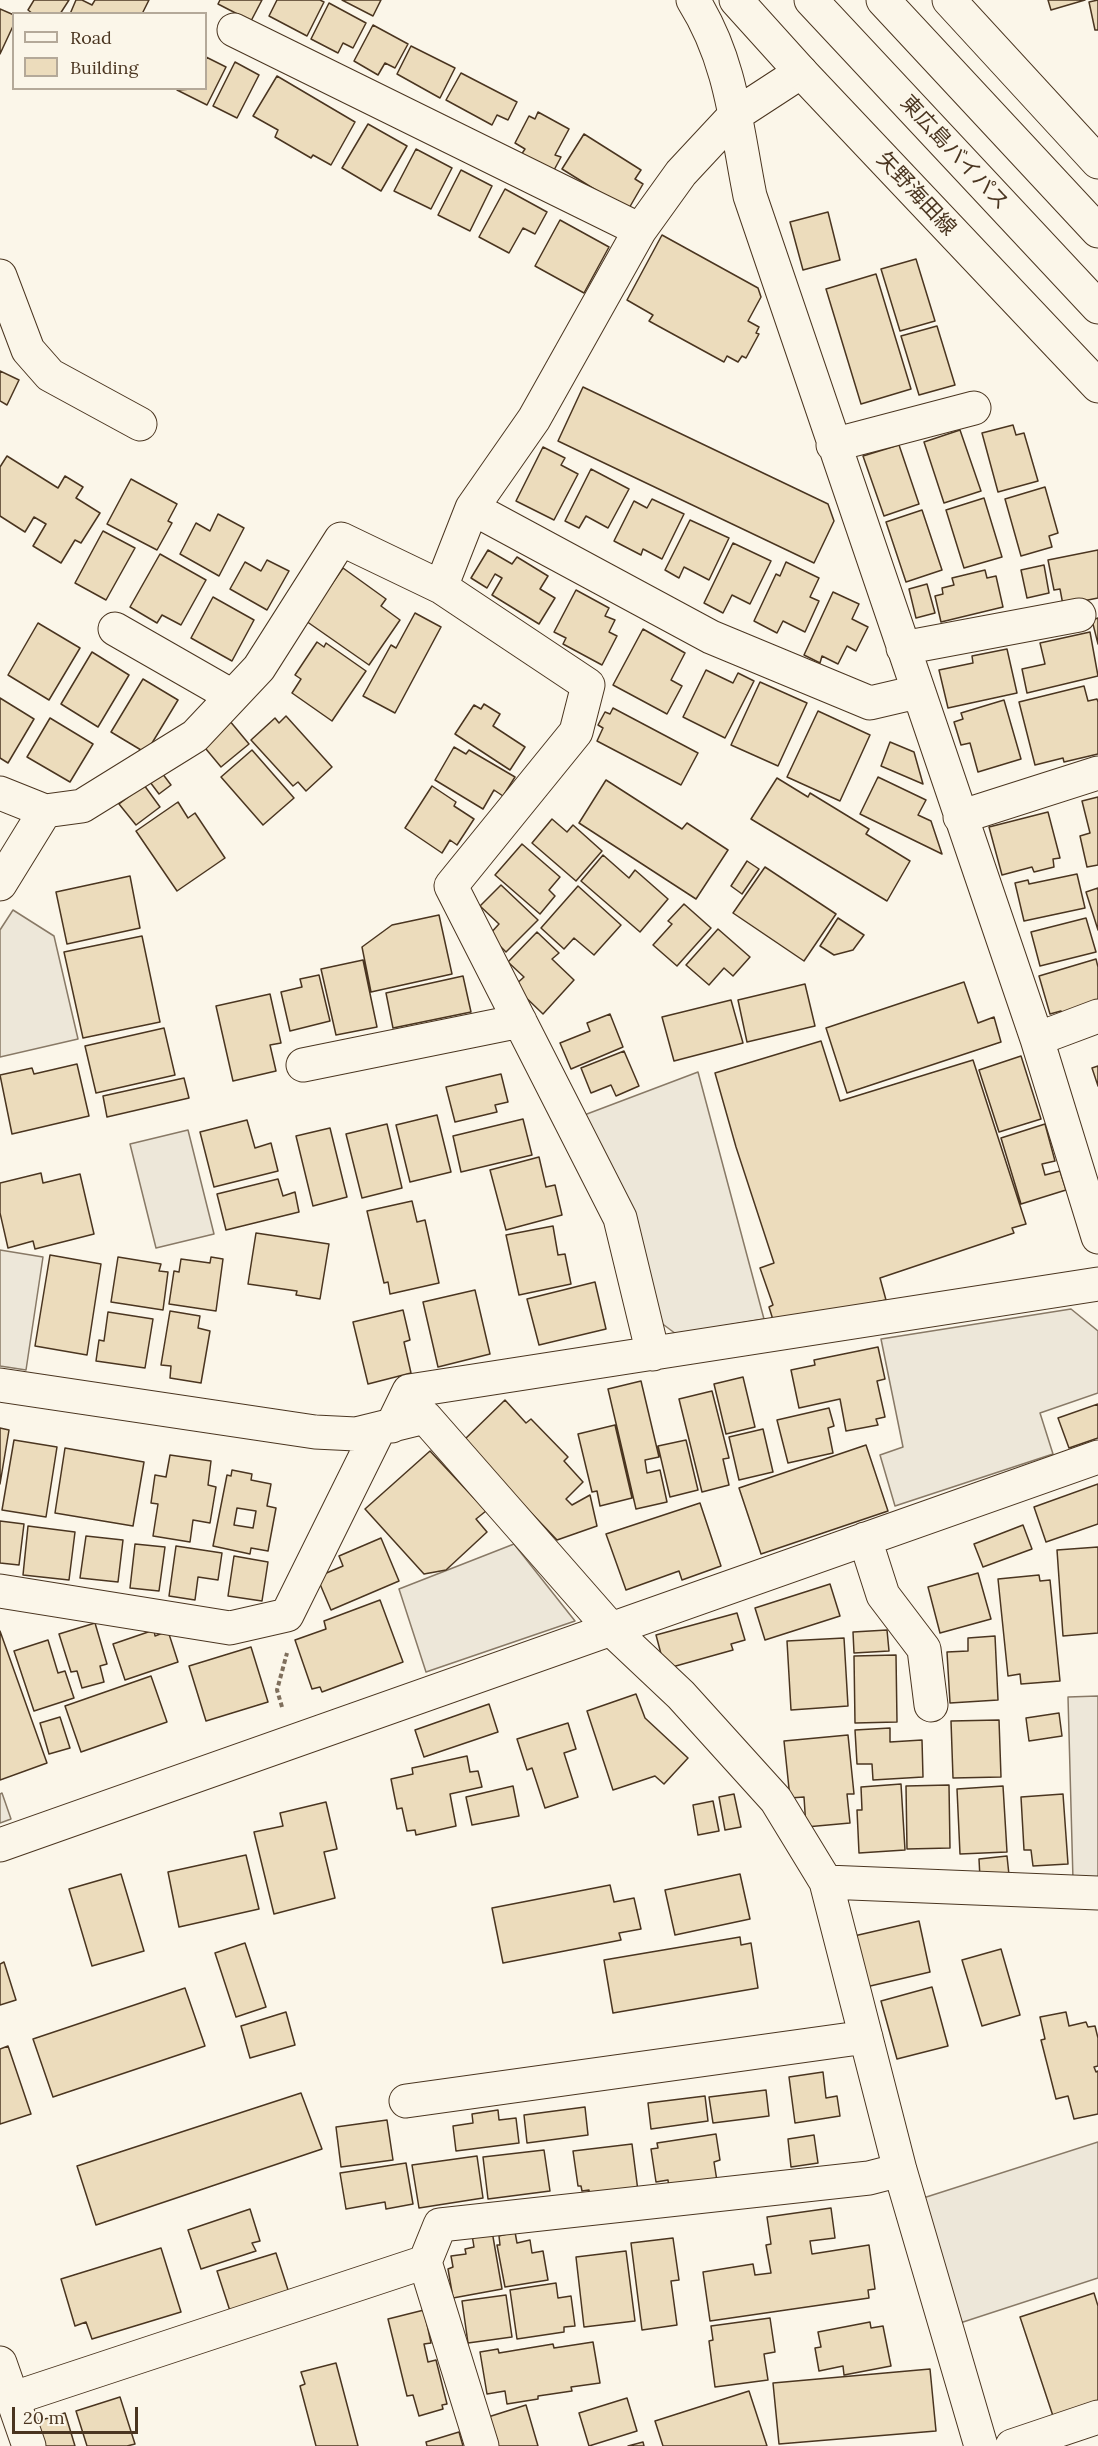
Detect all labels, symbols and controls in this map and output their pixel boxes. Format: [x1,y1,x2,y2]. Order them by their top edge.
legend [12,12,207,90]
text: Road [70,26,112,49]
text: Building [70,56,138,79]
street label: 東広島バイパス [895,91,1013,215]
street label: 矢野海田線 [871,147,961,241]
scale bar [15,2395,141,2433]
text: 20 m [23,2406,65,2429]

